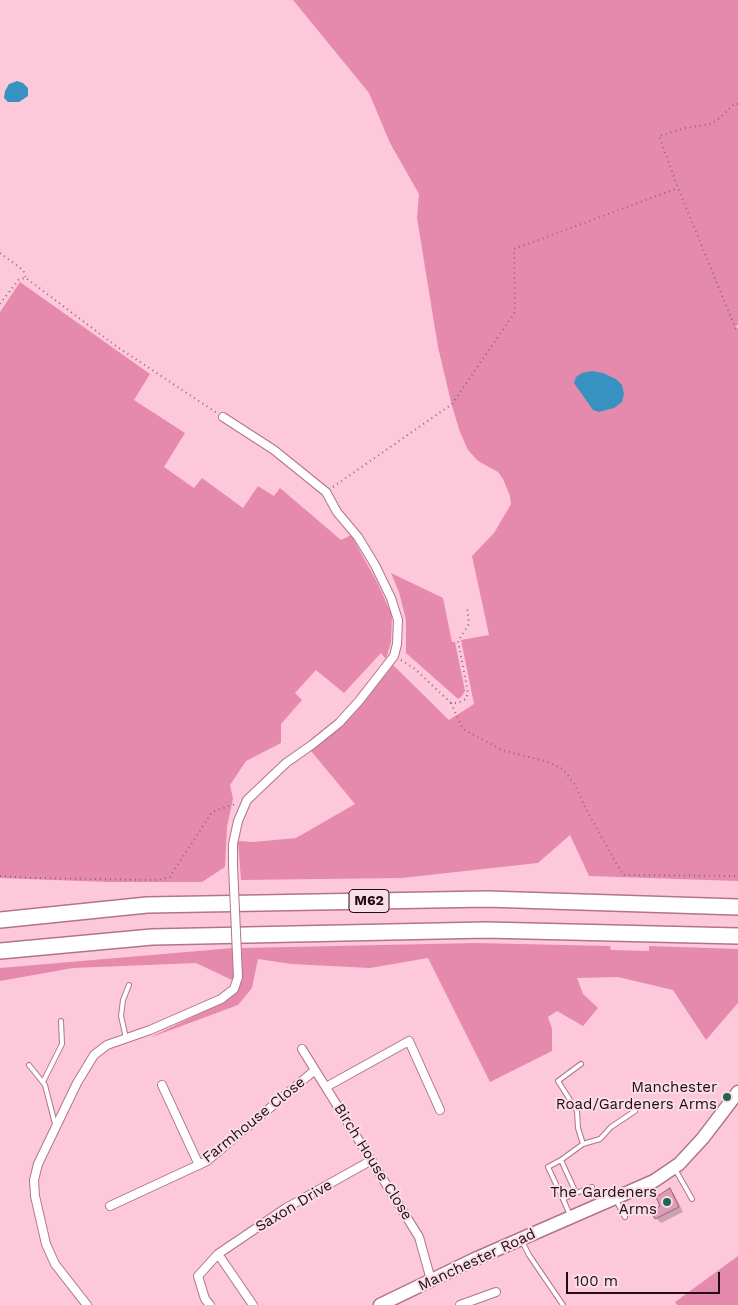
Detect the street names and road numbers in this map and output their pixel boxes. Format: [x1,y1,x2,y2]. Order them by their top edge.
road number: M62 [349,889,389,912]
street label: Farmhouse Close [199,1073,309,1167]
street label: Birch House Close [330,1101,416,1223]
street label: Saxon Drive [252,1176,336,1236]
street label: Manchester Road [415,1225,539,1295]

